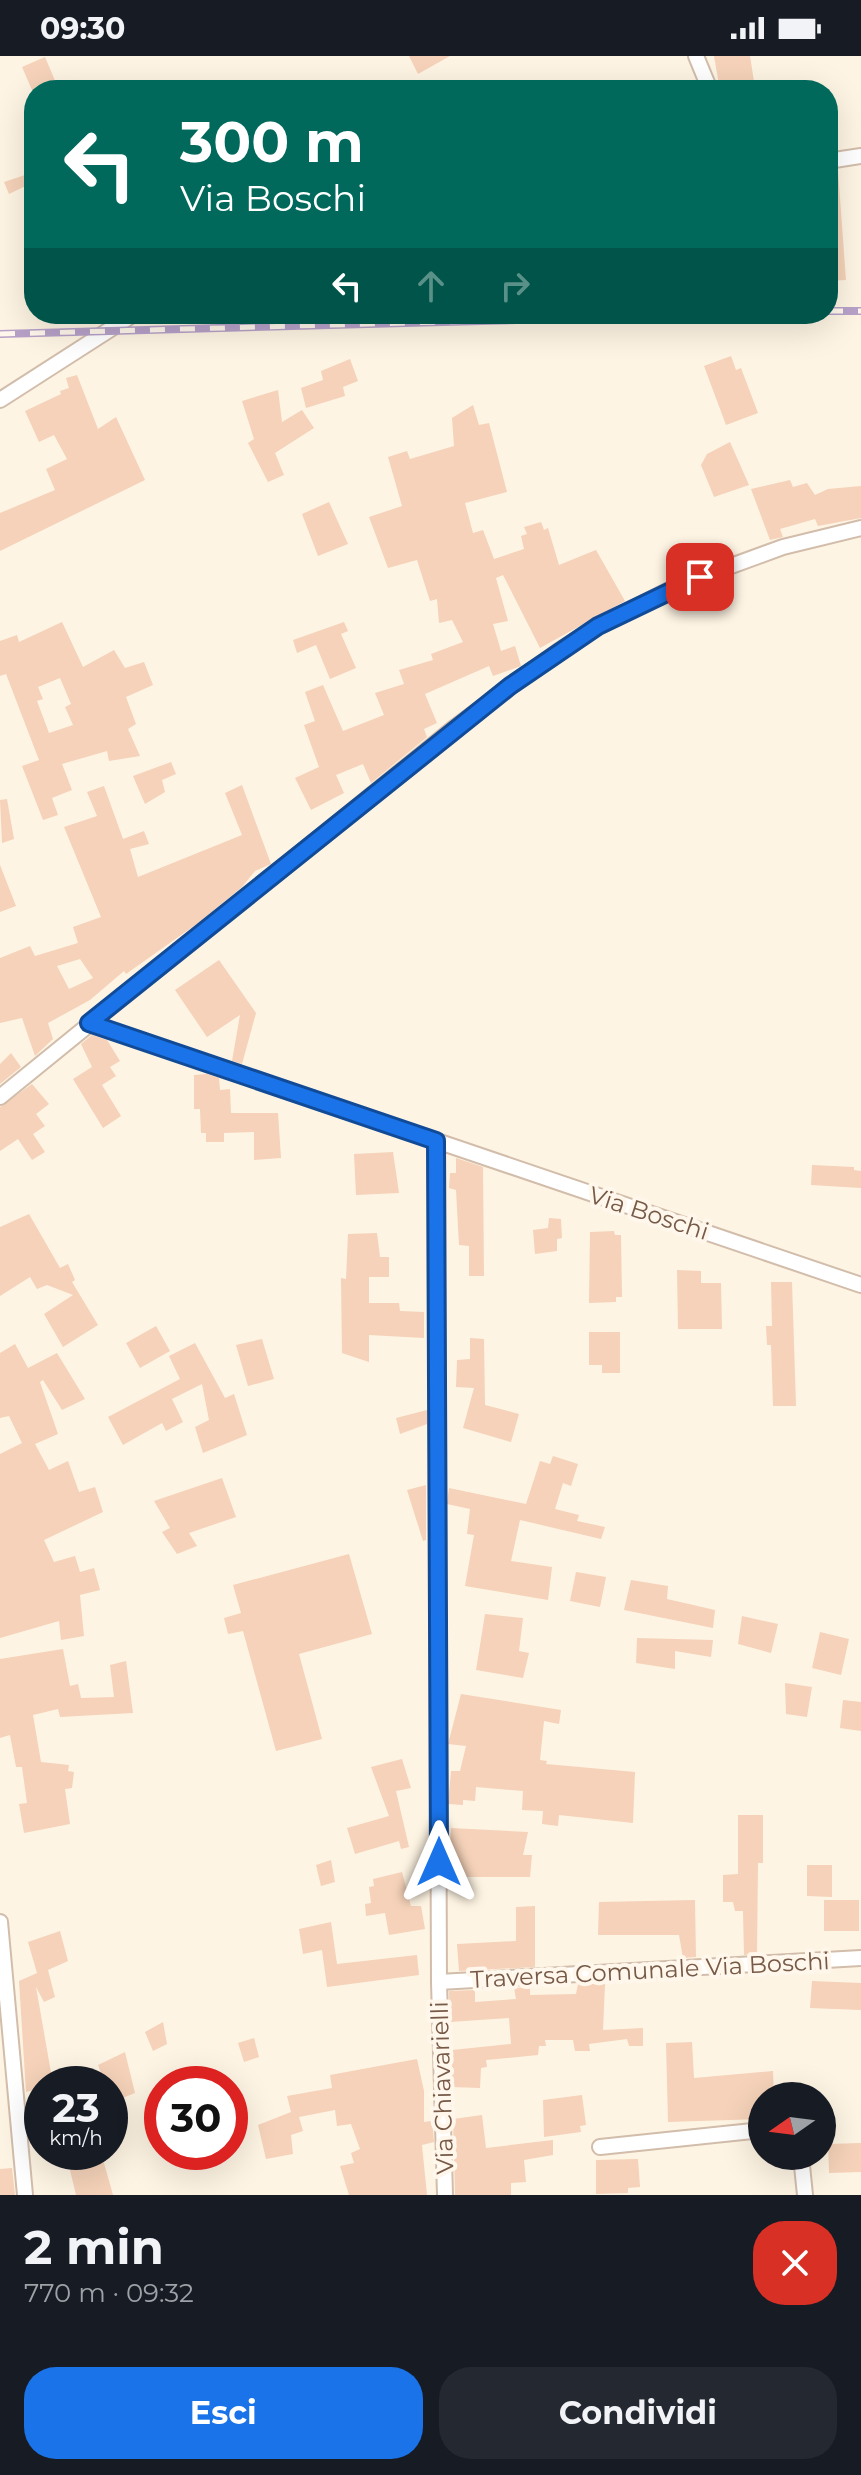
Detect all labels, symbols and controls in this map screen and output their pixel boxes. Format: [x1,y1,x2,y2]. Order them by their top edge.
text: 09:30 [40,10,125,47]
text: 300 m [180,108,364,176]
icon: left [48,112,152,216]
text: Via Boschi [180,176,366,220]
icon: left [325,264,369,308]
icon: ahead [409,264,453,308]
icon: right [493,264,537,308]
pin [666,543,734,611]
icon: arrive [678,555,722,599]
street label: Via Boschi [586,1180,712,1246]
position arrow [397,1820,481,1904]
street label: Traversa Comunale Via Boschi [470,1946,830,1994]
street label: Via Chiavarielli [424,2001,460,2175]
speed limit sign: 30 [144,2066,248,2170]
north arrow [748,2082,836,2170]
map controls [748,2082,836,2170]
text: 23 [52,2083,100,2132]
text: km/h [49,2126,103,2150]
text: 2 min [24,2218,164,2276]
button: close [753,2221,837,2305]
text: 770 m · 09:32 [24,2277,194,2309]
button: Esci [24,2367,423,2459]
button: Condividi [439,2367,837,2459]

